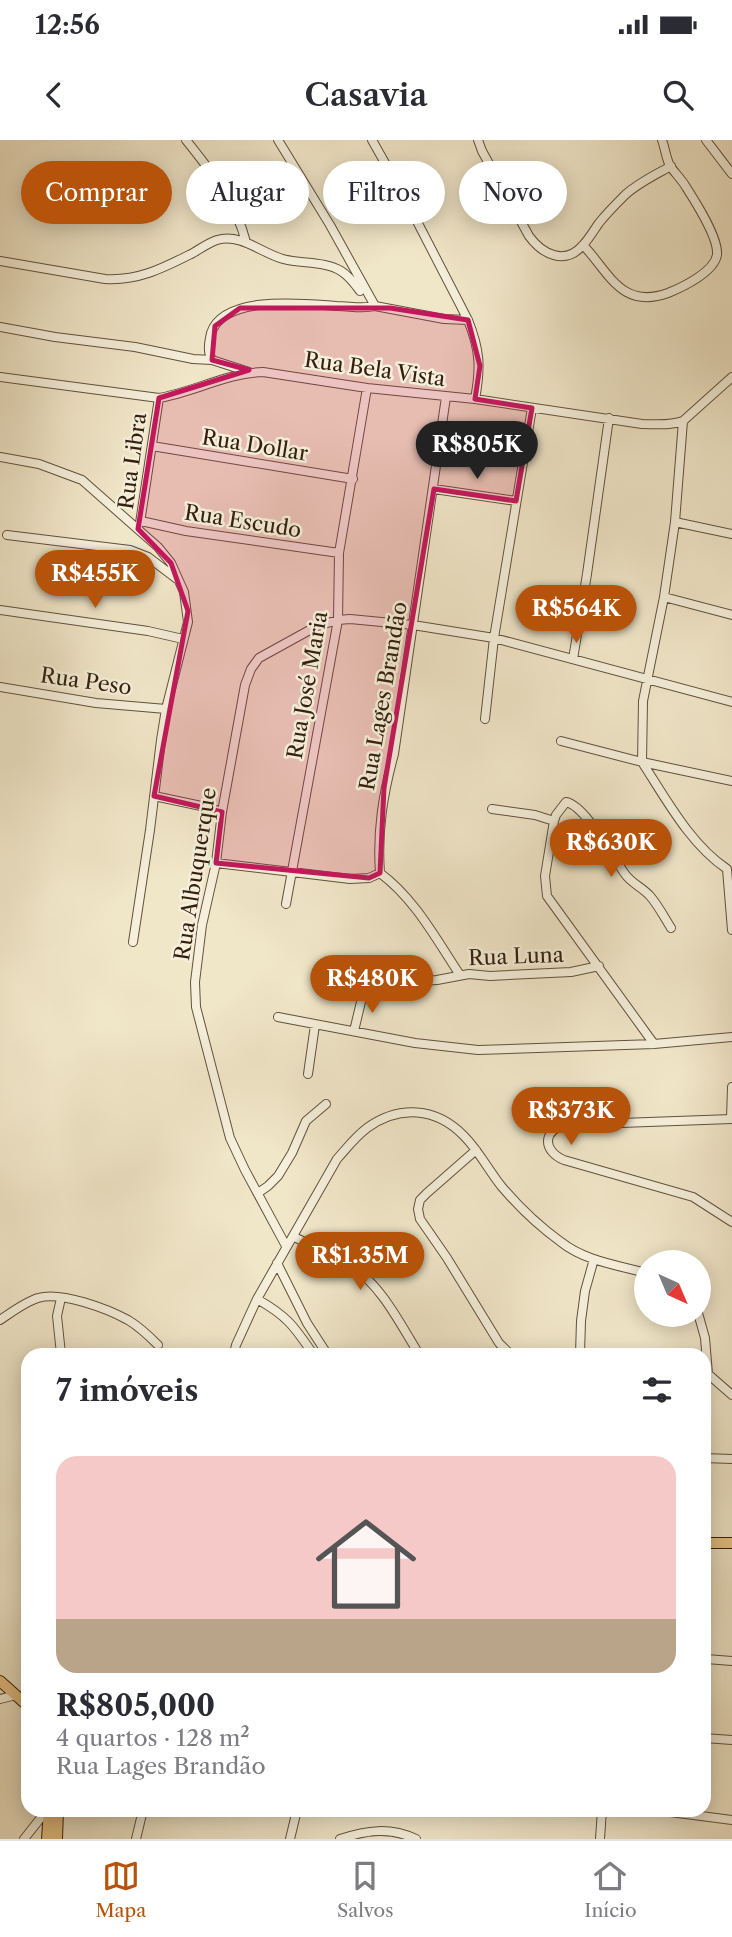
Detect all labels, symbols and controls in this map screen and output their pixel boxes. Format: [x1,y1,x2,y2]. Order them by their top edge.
text: 12:56 [35,9,100,41]
text: Casavia [305,75,427,114]
icon: back [35,76,73,114]
icon: search [659,76,697,114]
chip: Comprar [21,161,172,224]
chip: Alugar [186,161,309,224]
chip: Filtros [323,161,445,224]
chip: Novo [459,161,567,224]
street label: Rua Bela Vista [303,347,448,391]
street label: Rua Libra [113,410,151,511]
pin: R$805K [420,422,534,481]
street label: Rua Dollar [200,424,310,466]
text: R$805K [432,430,522,458]
street label: Rua Escudo [183,499,303,543]
pin: R$455K [38,550,152,610]
text: R$455K [51,559,139,587]
pin: R$564K [519,586,633,645]
text: R$564K [532,594,621,622]
street label: Rua Lages Brandão [354,600,412,792]
street label: Rua José Maria [282,608,332,761]
street label: Rua Peso [39,662,133,700]
street label: Rua Albuquerque [169,786,221,962]
pin: R$630K [554,820,668,879]
text: R$630K [566,828,656,856]
street label: Rua Luna [468,942,565,970]
pin: R$480K [315,956,429,1015]
text: R$480K [326,964,418,992]
pin: R$373K [514,1088,628,1147]
text: R$373K [528,1096,614,1124]
pin: R$1.35M [295,1232,425,1292]
text: R$1.35M [311,1241,409,1269]
north arrow [634,1250,710,1326]
map controls [634,1250,711,1327]
icon: filters [638,1371,676,1409]
text: 7 imóveis [56,1372,198,1409]
icon: home [303,1501,429,1627]
text: R$805,000 [56,1687,215,1724]
text: 4 quartos · 128 m² [56,1724,250,1752]
text: Rua Lages Brandão [56,1752,266,1780]
tab: Mapa [95,1857,146,1922]
tab: Salvos [337,1857,393,1922]
tab: Início [584,1857,637,1922]

